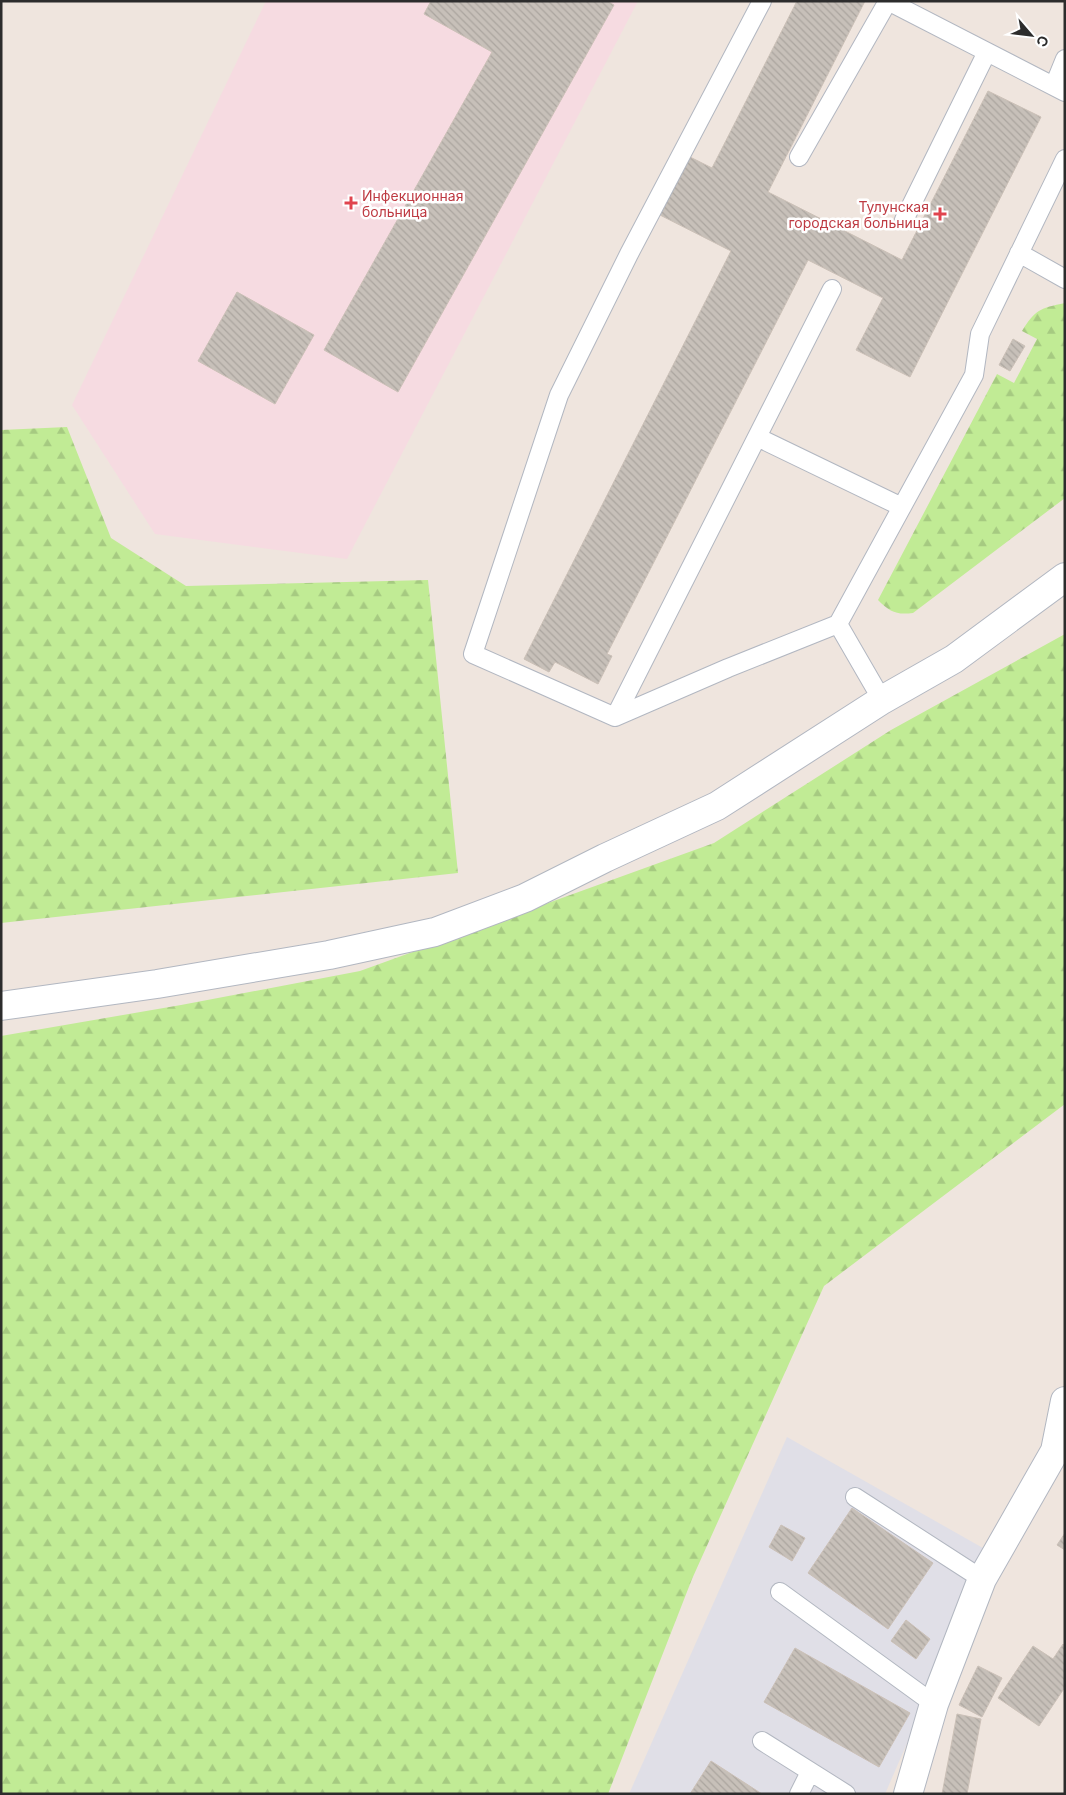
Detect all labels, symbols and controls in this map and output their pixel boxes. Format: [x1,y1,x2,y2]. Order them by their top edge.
north arrow [1006,10,1056,60]
text: С [1033,33,1053,50]
place label: Инфекционная больница [362,187,463,220]
marker: Инфекционная больница [344,196,358,210]
place label: Тулунская городская больница [788,198,929,231]
marker: Тулунская городская больница [933,207,947,221]

